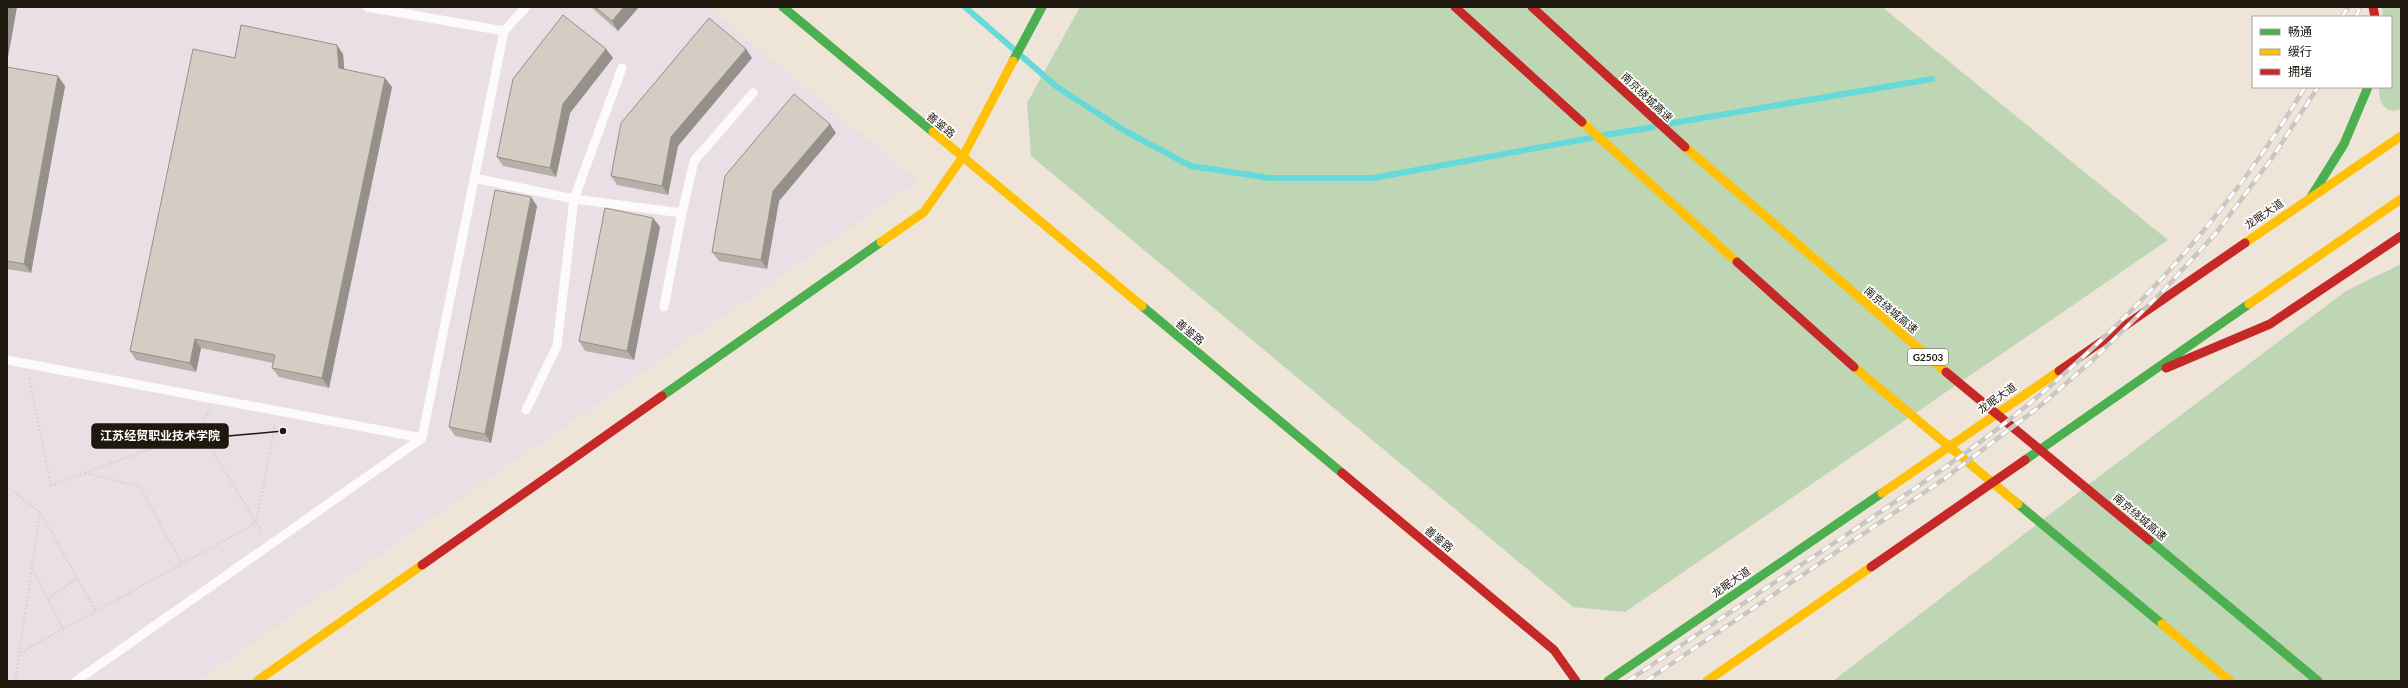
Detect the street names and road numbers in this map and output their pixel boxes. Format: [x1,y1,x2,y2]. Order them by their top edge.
street label: 南京绕城高速 [1619,69,1676,124]
street label: 善鉴路 [925,109,958,140]
street label: 龙眠大道 [2242,196,2286,231]
street label: 南京绕城高速 [1862,283,1921,336]
street label: 善鉴路 [1174,316,1207,347]
road number: G2503 [1908,349,1948,365]
street label: 龙眠大道 [1975,380,2018,416]
street label: 南京绕城高速 [2111,490,2170,543]
street label: 善鉴路 [1423,523,1456,554]
street label: 龙眠大道 [1709,564,1752,600]

